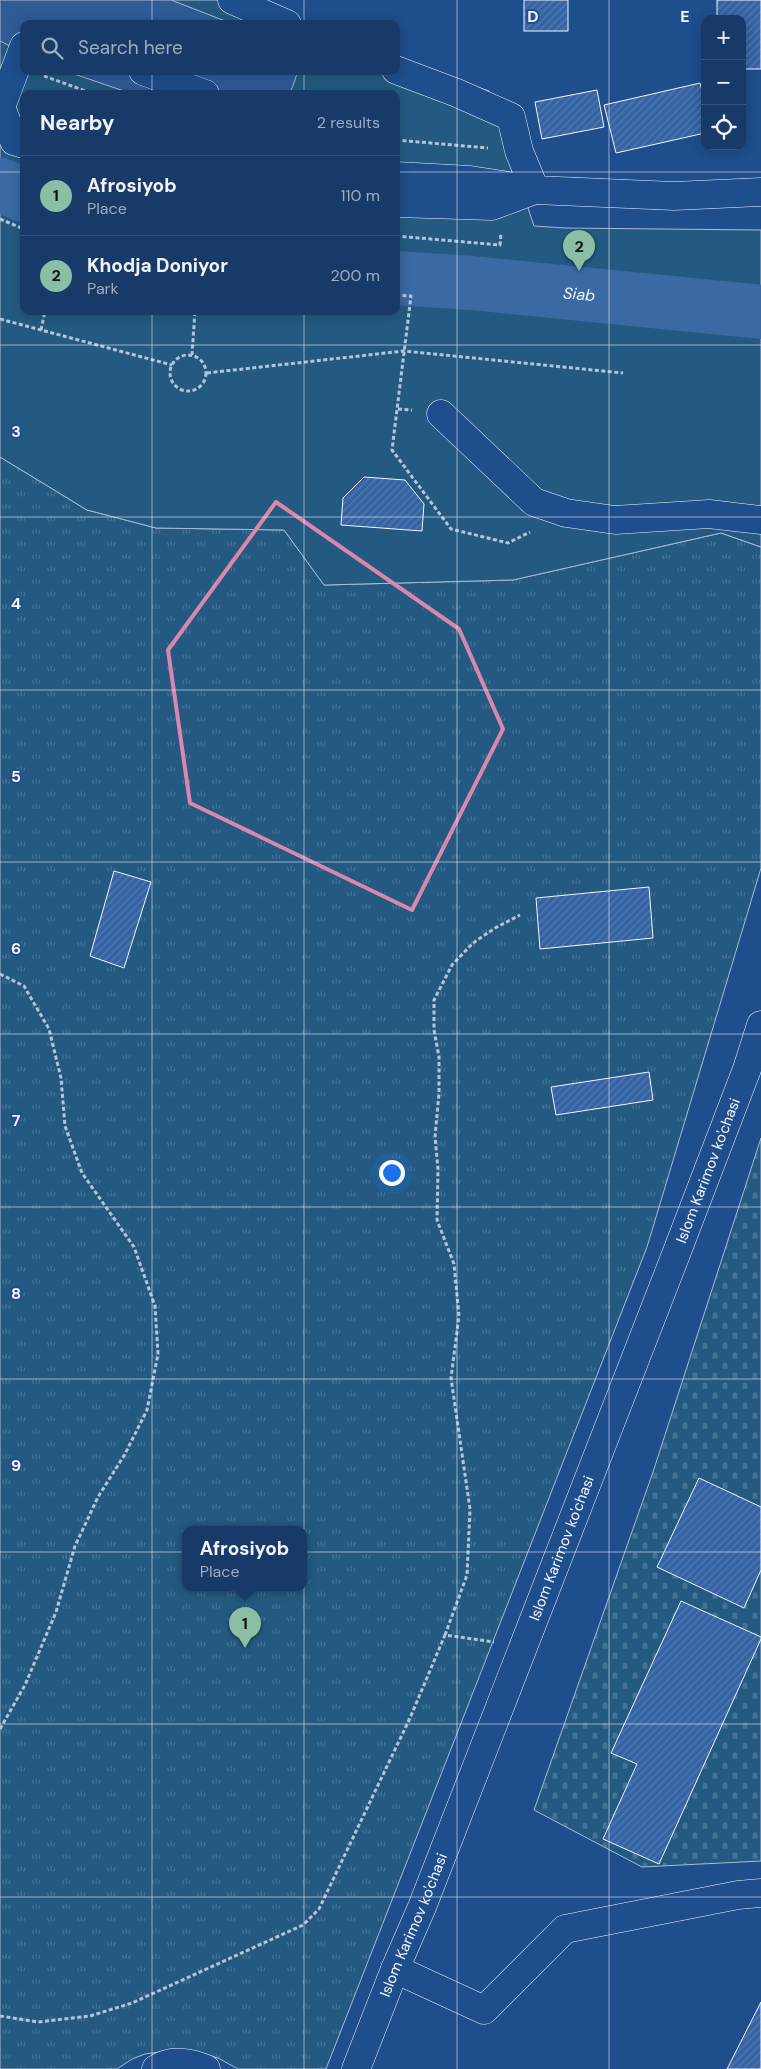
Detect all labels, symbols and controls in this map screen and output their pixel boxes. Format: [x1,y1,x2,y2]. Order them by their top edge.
text: D [527,6,539,27]
text: E [680,6,690,27]
map controls [701,15,746,150]
button: + [701,15,746,60]
search box [20,20,400,75]
icon: search [38,34,66,62]
text: Search here [78,35,183,60]
button: − [701,60,746,105]
button: locate [701,105,746,150]
text: Nearby [40,109,114,137]
text: 2 results [317,112,380,133]
text: Afrosiyob [87,173,177,198]
text: 1 [53,185,59,206]
text: 110 m [341,185,380,206]
text: Place [87,198,127,219]
pin: 2 [563,230,595,271]
text: Khodja Doniyor [87,253,228,278]
text: 2 [51,265,61,286]
text: 200 m [331,265,380,286]
text: Park [87,278,119,299]
water label: Siab [562,282,596,306]
text: 3 [11,421,21,442]
text: 4 [11,593,21,614]
text: 5 [11,766,21,787]
text: 6 [11,938,21,959]
street label: Islom Karimov ko'chasi [671,1095,745,1246]
text: 7 [12,1110,21,1131]
your location [379,1160,405,1186]
text: 8 [11,1283,21,1304]
text: 9 [11,1455,21,1476]
street label: Islom Karimov ko'chasi [524,1473,599,1623]
popup [182,1526,307,1591]
text: Afrosiyob [200,1536,289,1561]
text: Place [200,1561,239,1582]
pin: 1 [229,1607,261,1648]
street label: Islom Karimov ko'chasi [375,1850,452,2000]

